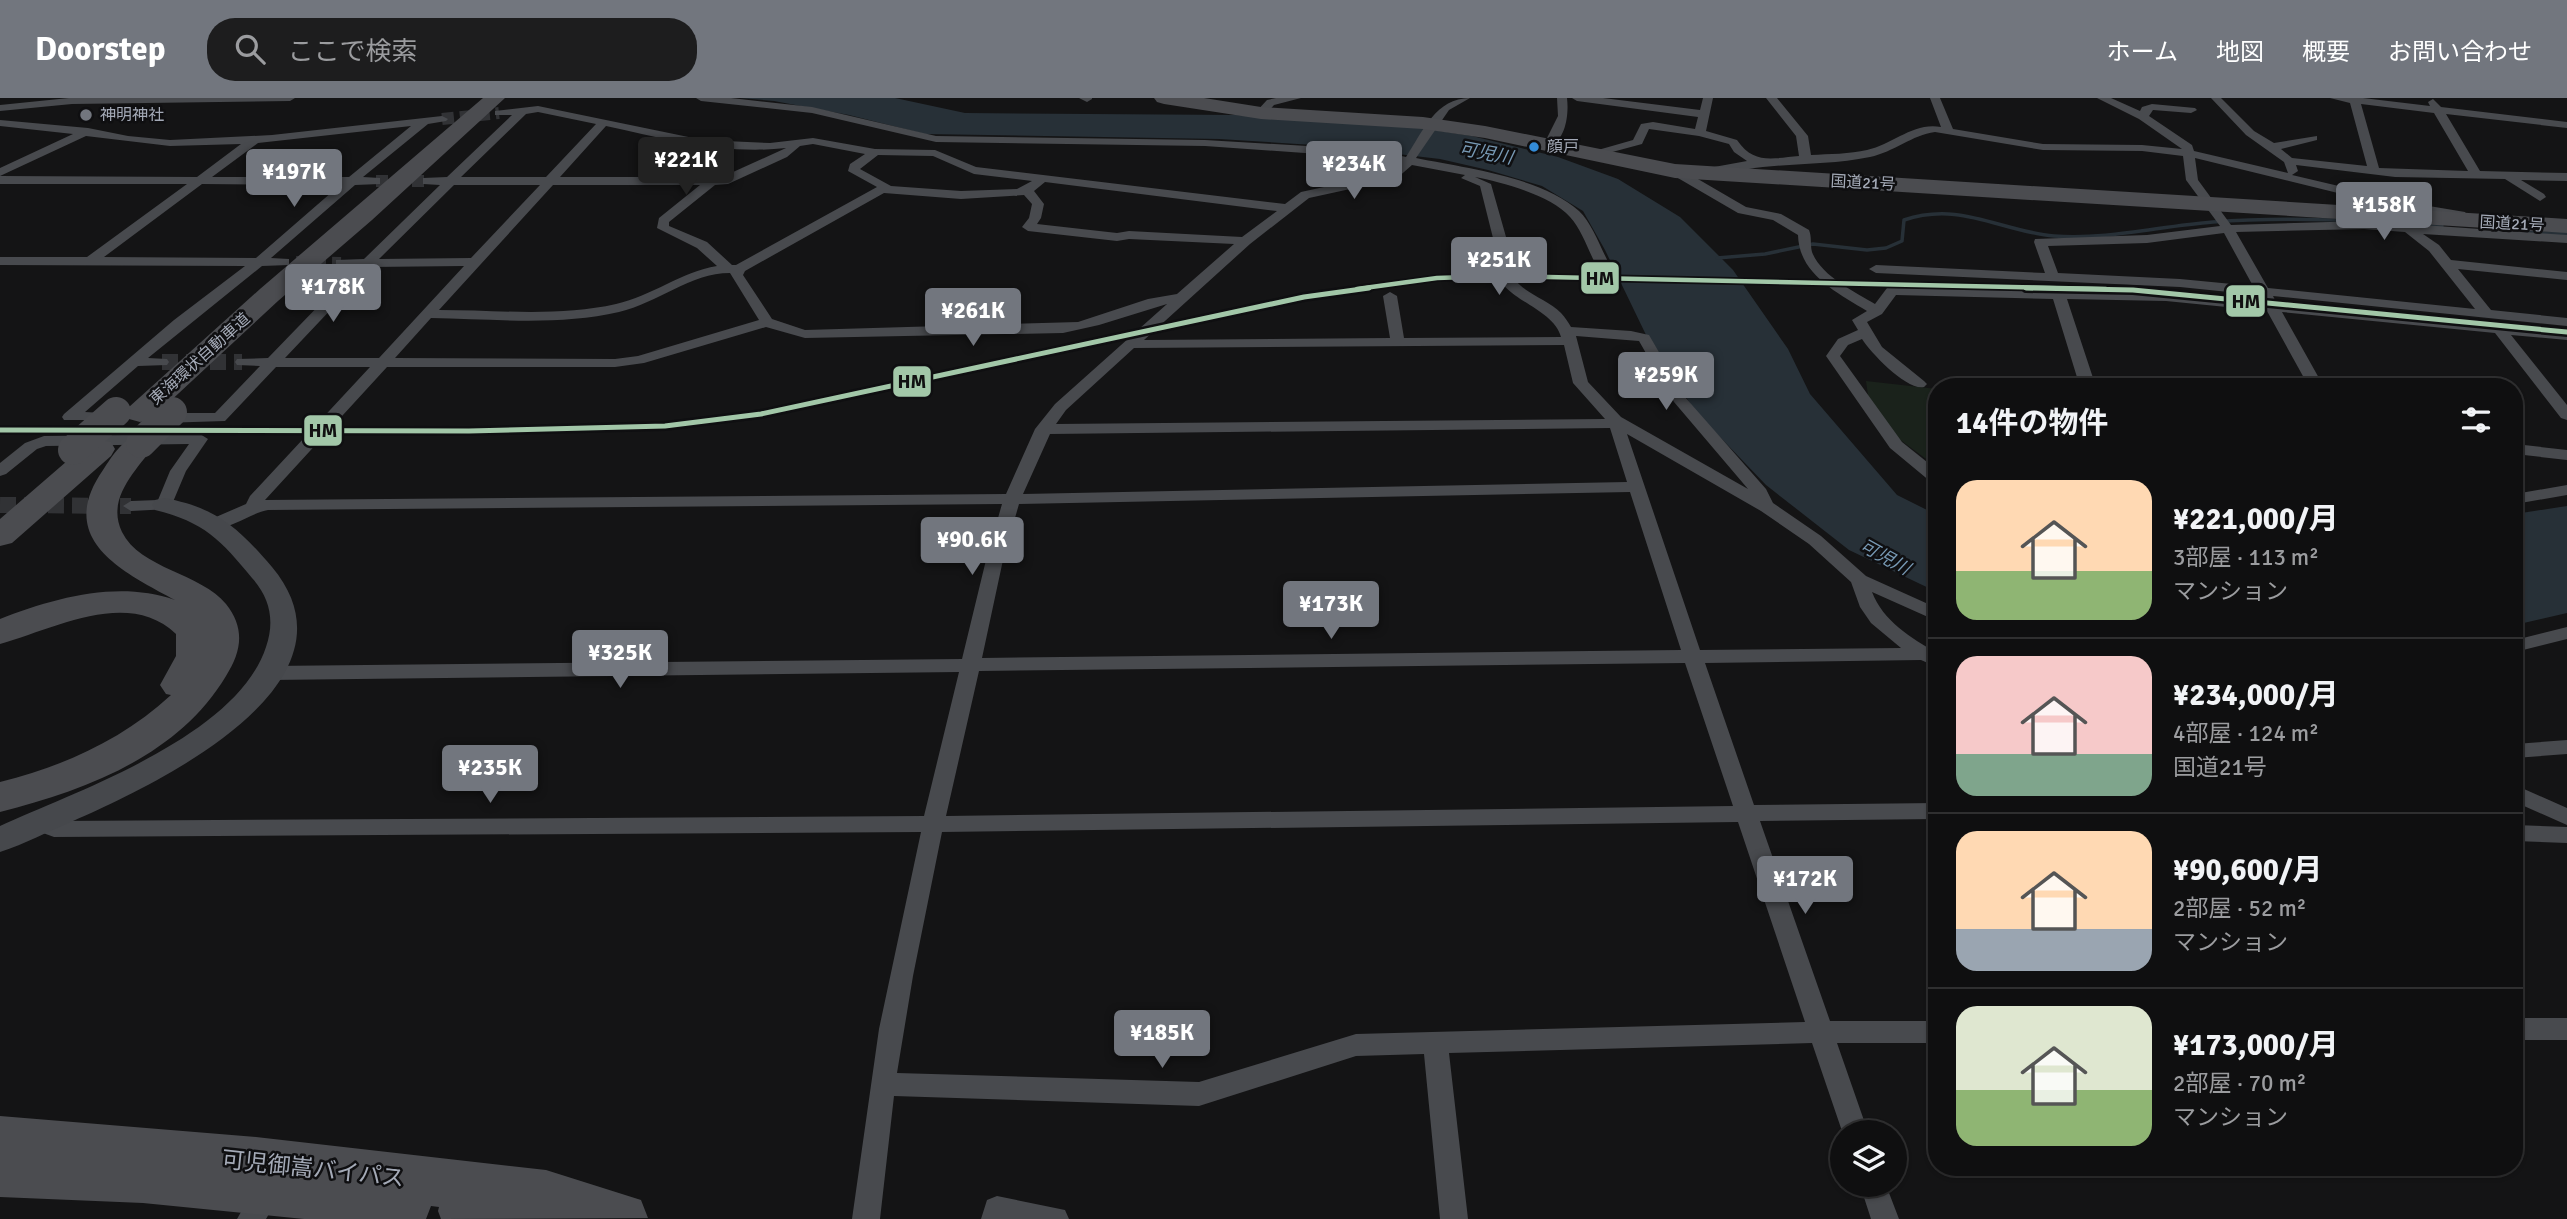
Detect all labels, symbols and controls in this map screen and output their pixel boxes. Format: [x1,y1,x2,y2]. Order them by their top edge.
search box [207,18,697,81]
text: Doorstep [35,29,165,70]
icon: search [231,30,269,68]
text: ここで検索 [287,36,417,68]
text: ホーム [2107,37,2178,67]
text: 地図 [2216,37,2264,67]
text: 概要 [2302,37,2350,67]
text: お問い合わせ [2388,37,2532,67]
place label: 神明神社 [100,105,164,125]
marker: 神明神社 [78,107,94,123]
water label: 可児川 [1457,137,1517,169]
place label: 顔戸 [1547,137,1579,157]
pin: ¥221K [637,138,735,197]
marker: 顔戸 [1527,140,1541,154]
pin: ¥234K [1305,141,1403,201]
text: ¥221K [654,145,718,174]
text: ¥234K [1322,149,1386,178]
pin: ¥197K [245,150,343,209]
text: ¥197K [262,157,326,186]
street label: 国道21号 [1830,171,1896,195]
pin: ¥158K [2335,183,2433,242]
text: ¥158K [2352,190,2416,219]
street label: 国道21号 [2479,212,2545,236]
pin: ¥251K [1450,238,1548,297]
text: ¥251K [1467,245,1531,274]
line badge: HM [1580,261,1620,295]
pin: ¥178K [284,264,382,324]
text: HM [1586,267,1614,291]
text: ¥178K [301,272,365,301]
line badge: HM [2225,284,2266,318]
pin: ¥261K [924,288,1022,348]
text: HM [2232,290,2260,314]
text: ¥261K [941,296,1005,325]
street label: 東海環状自動車道 [146,309,254,409]
pin: ¥259K [1617,352,1715,412]
text: ¥259K [1634,360,1698,389]
line badge: HM [892,365,932,398]
text: HM [898,370,926,394]
icon: filters [2457,401,2495,439]
text: 14件の物件 [1956,405,2108,442]
line badge: HM [303,414,343,447]
text: HM [309,419,337,443]
text: ¥221,000/月 [2173,501,2339,538]
icon: home [2012,508,2096,592]
pin: ¥90.6K [915,518,1029,577]
text: ¥90.6K [937,525,1007,554]
water label: 可児川 [1856,534,1916,581]
text: 3部屋 · 113 m² [2173,543,2319,572]
text: マンション [2173,577,2288,606]
pin: ¥173K [1282,582,1380,641]
text: ¥173K [1299,589,1363,618]
pin: ¥325K [571,630,669,690]
text: ¥325K [588,638,652,667]
text: ¥234,000/月 [2173,677,2339,714]
icon: home [2012,684,2096,768]
text: 4部屋 · 124 m² [2173,719,2319,748]
pin: ¥235K [441,746,539,805]
text: ¥235K [458,753,522,782]
text: 国道21号 [2173,753,2267,782]
text: ¥90,600/月 [2173,852,2323,889]
pin: ¥172K [1756,856,1854,916]
icon: home [2012,859,2096,943]
text: ¥172K [1773,864,1837,893]
text: 2部屋 · 52 m² [2173,894,2306,923]
text: マンション [2173,928,2288,957]
pin: ¥185K [1113,1010,1211,1070]
text: ¥185K [1130,1018,1194,1047]
text: ¥173,000/月 [2173,1027,2339,1064]
icon: home [2012,1034,2096,1118]
text: 2部屋 · 70 m² [2173,1069,2306,1098]
text: マンション [2173,1103,2288,1132]
map controls [1830,1120,1907,1197]
button: layers [1830,1120,1907,1197]
street label: 可児御嵩バイパス [220,1145,406,1193]

